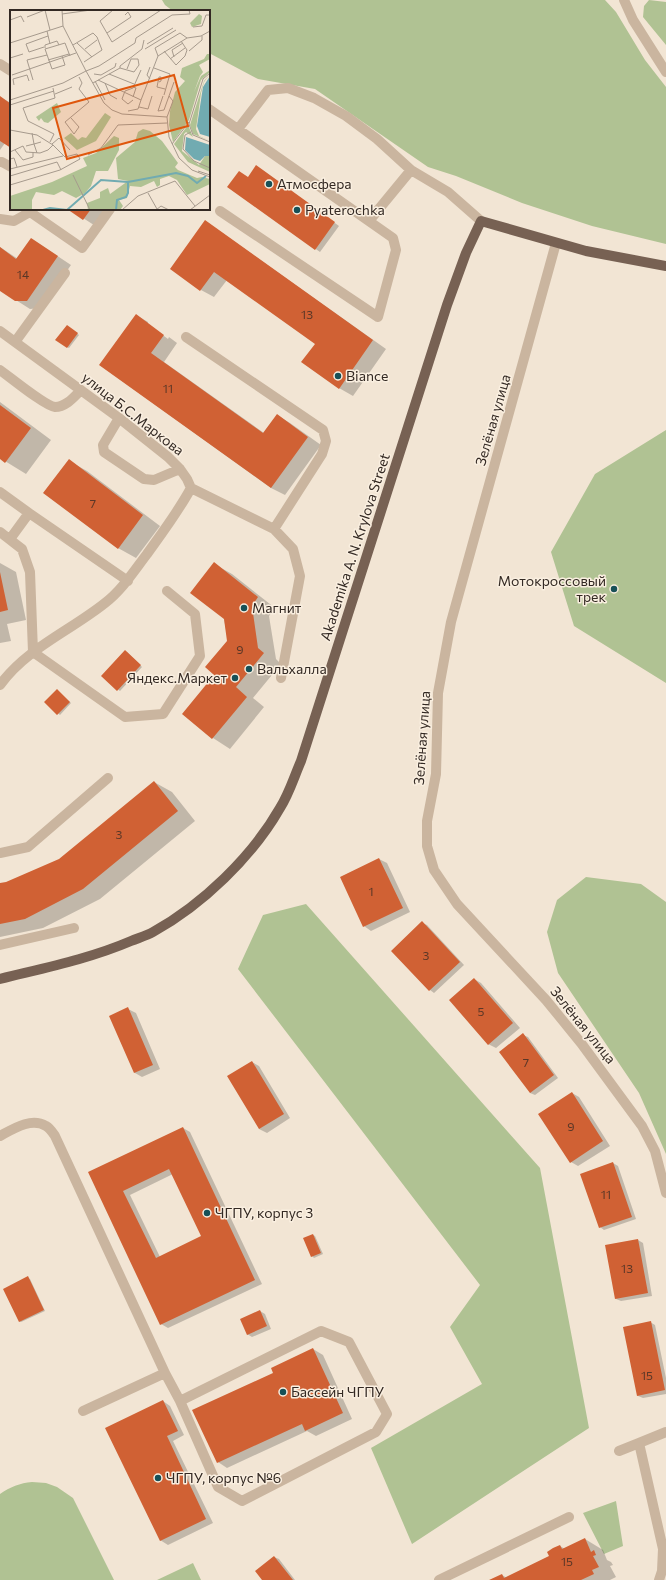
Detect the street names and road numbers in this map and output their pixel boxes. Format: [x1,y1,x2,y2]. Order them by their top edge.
street label: улица Б.С.Маркова [79,369,188,459]
street label: Зелёная улица [471,372,514,468]
street label: Akademika A. N. Krylova Street [316,451,393,643]
street label: Зелёная улица [410,690,433,786]
street label: Зелёная улица [547,983,620,1067]

